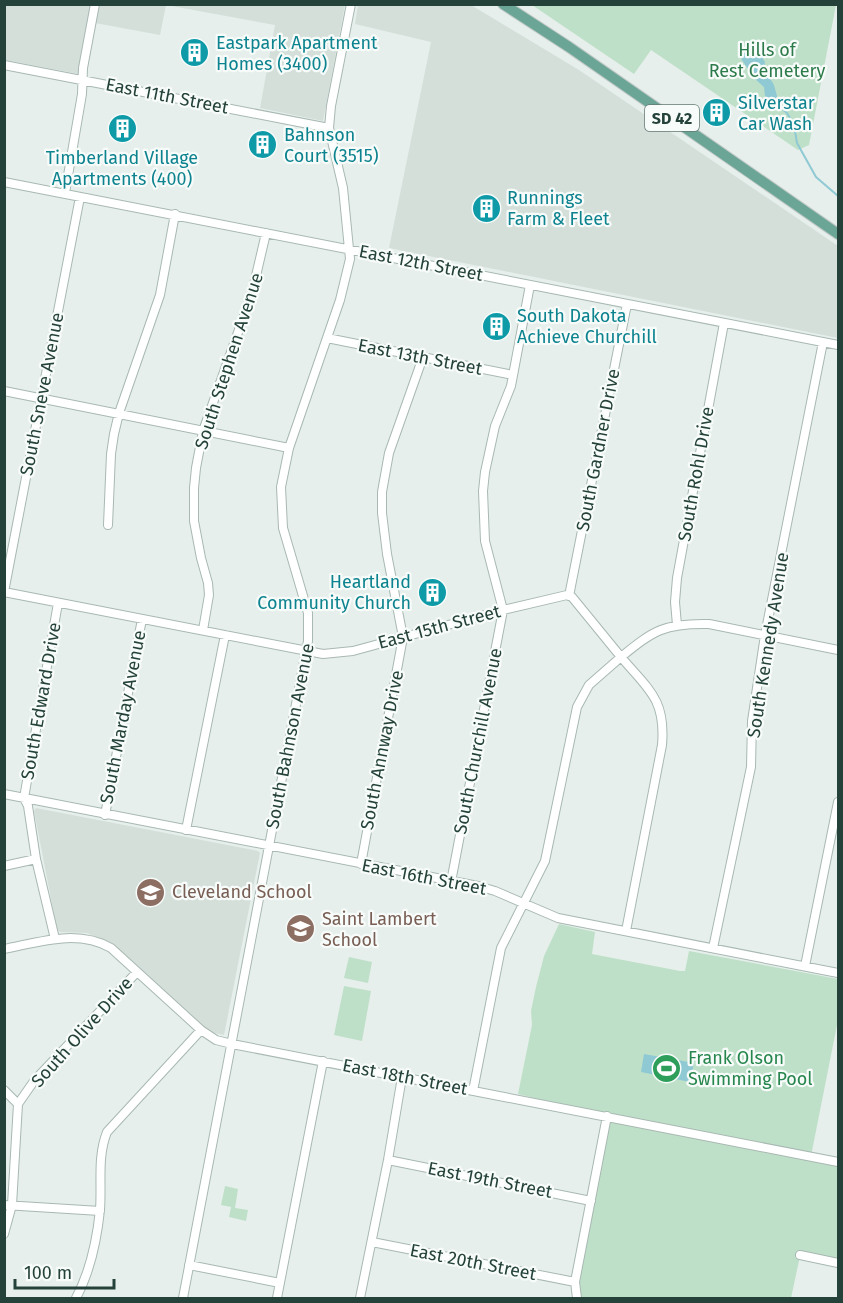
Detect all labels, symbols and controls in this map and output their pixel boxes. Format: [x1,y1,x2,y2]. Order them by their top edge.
place label: Eastpark Apartment Homes (3400) [216,32,378,75]
building icon: Eastpark Apartment Homes (3400) [179,37,211,69]
park label: Hills of Rest Cemetery [709,39,825,82]
street label: East 11th Street [104,73,231,119]
place label: Silverstar Car Wash [738,92,815,135]
building icon: Silverstar Car Wash [701,97,733,129]
road number: SD 42 [645,105,699,131]
building icon: Timberland Village Apartments (400) [106,113,138,145]
place label: Bahnson Court (3515) [284,124,379,167]
building icon: Bahnson Court (3515) [247,129,279,161]
place label: Timberland Village Apartments (400) [46,147,198,190]
place label: Runnings Farm & Fleet [507,187,610,230]
building icon: Runnings Farm & Fleet [470,192,502,224]
street label: East 12th Street [357,240,485,286]
street label: South Stephen Avenue [190,270,268,452]
place label: South Dakota Achieve Churchill [517,305,657,348]
building icon: South Dakota Achieve Churchill [480,310,512,342]
street label: South Sneve Avenue [15,311,69,477]
street label: East 13th Street [356,334,484,380]
street label: South Gardner Drive [571,367,625,533]
street label: South Rohl Drive [673,405,719,543]
street label: South Kennedy Avenue [742,551,794,739]
place label: Heartland Community Church [257,571,411,614]
building icon: Heartland Community Church [416,576,448,608]
street label: East 15th Street [375,600,503,654]
street label: South Edward Drive [16,621,66,781]
street label: South Marday Avenue [95,628,151,806]
street label: South Bahnson Avenue [261,641,319,831]
street label: South Churchill Avenue [449,646,507,836]
street label: South Annway Drive [356,668,408,832]
street label: East 16th Street [360,854,489,900]
school or university icon: Cleveland School [135,876,167,908]
place label: Cleveland School [172,881,312,903]
place label: Saint Lambert School [322,908,437,951]
school or university icon: Saint Lambert School [285,913,317,945]
street label: South Olive Drive [27,972,137,1092]
place label: Frank Olson Swimming Pool [688,1047,813,1090]
sports icon: Frank Olson Swimming Pool [651,1052,683,1084]
street label: East 18th Street [341,1054,470,1100]
street label: East 19th Street [426,1157,555,1203]
street label: East 20th Street [408,1239,539,1285]
scale bar [15,1252,114,1290]
text: 100 m [24,1262,72,1284]

